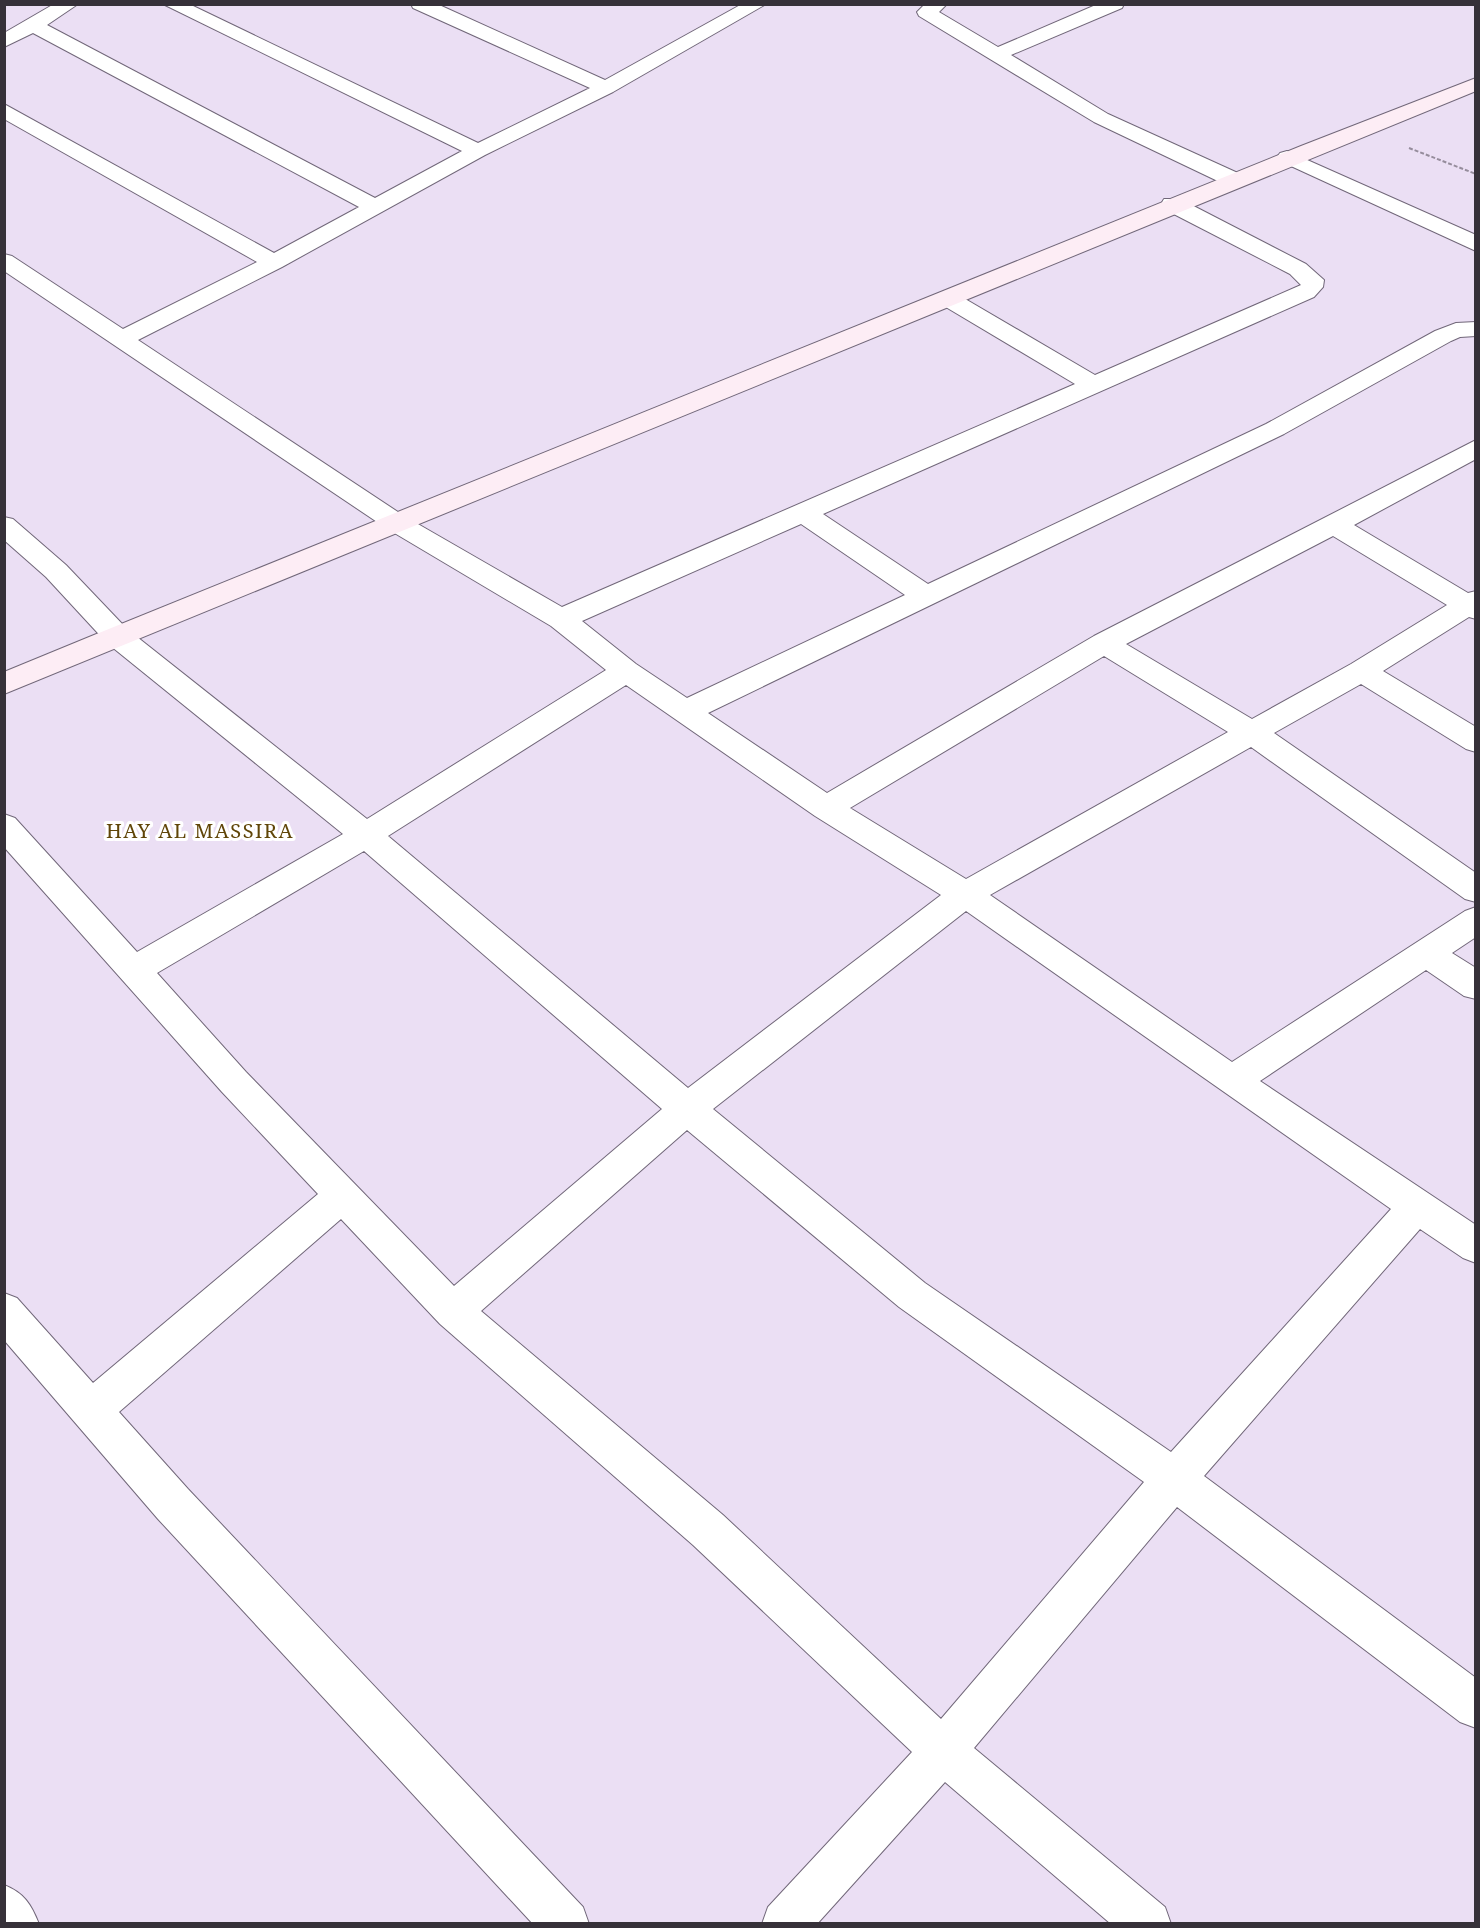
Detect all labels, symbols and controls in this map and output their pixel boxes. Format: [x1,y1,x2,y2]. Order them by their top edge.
district label: HAY AL MASSIRA [106,817,294,844]

